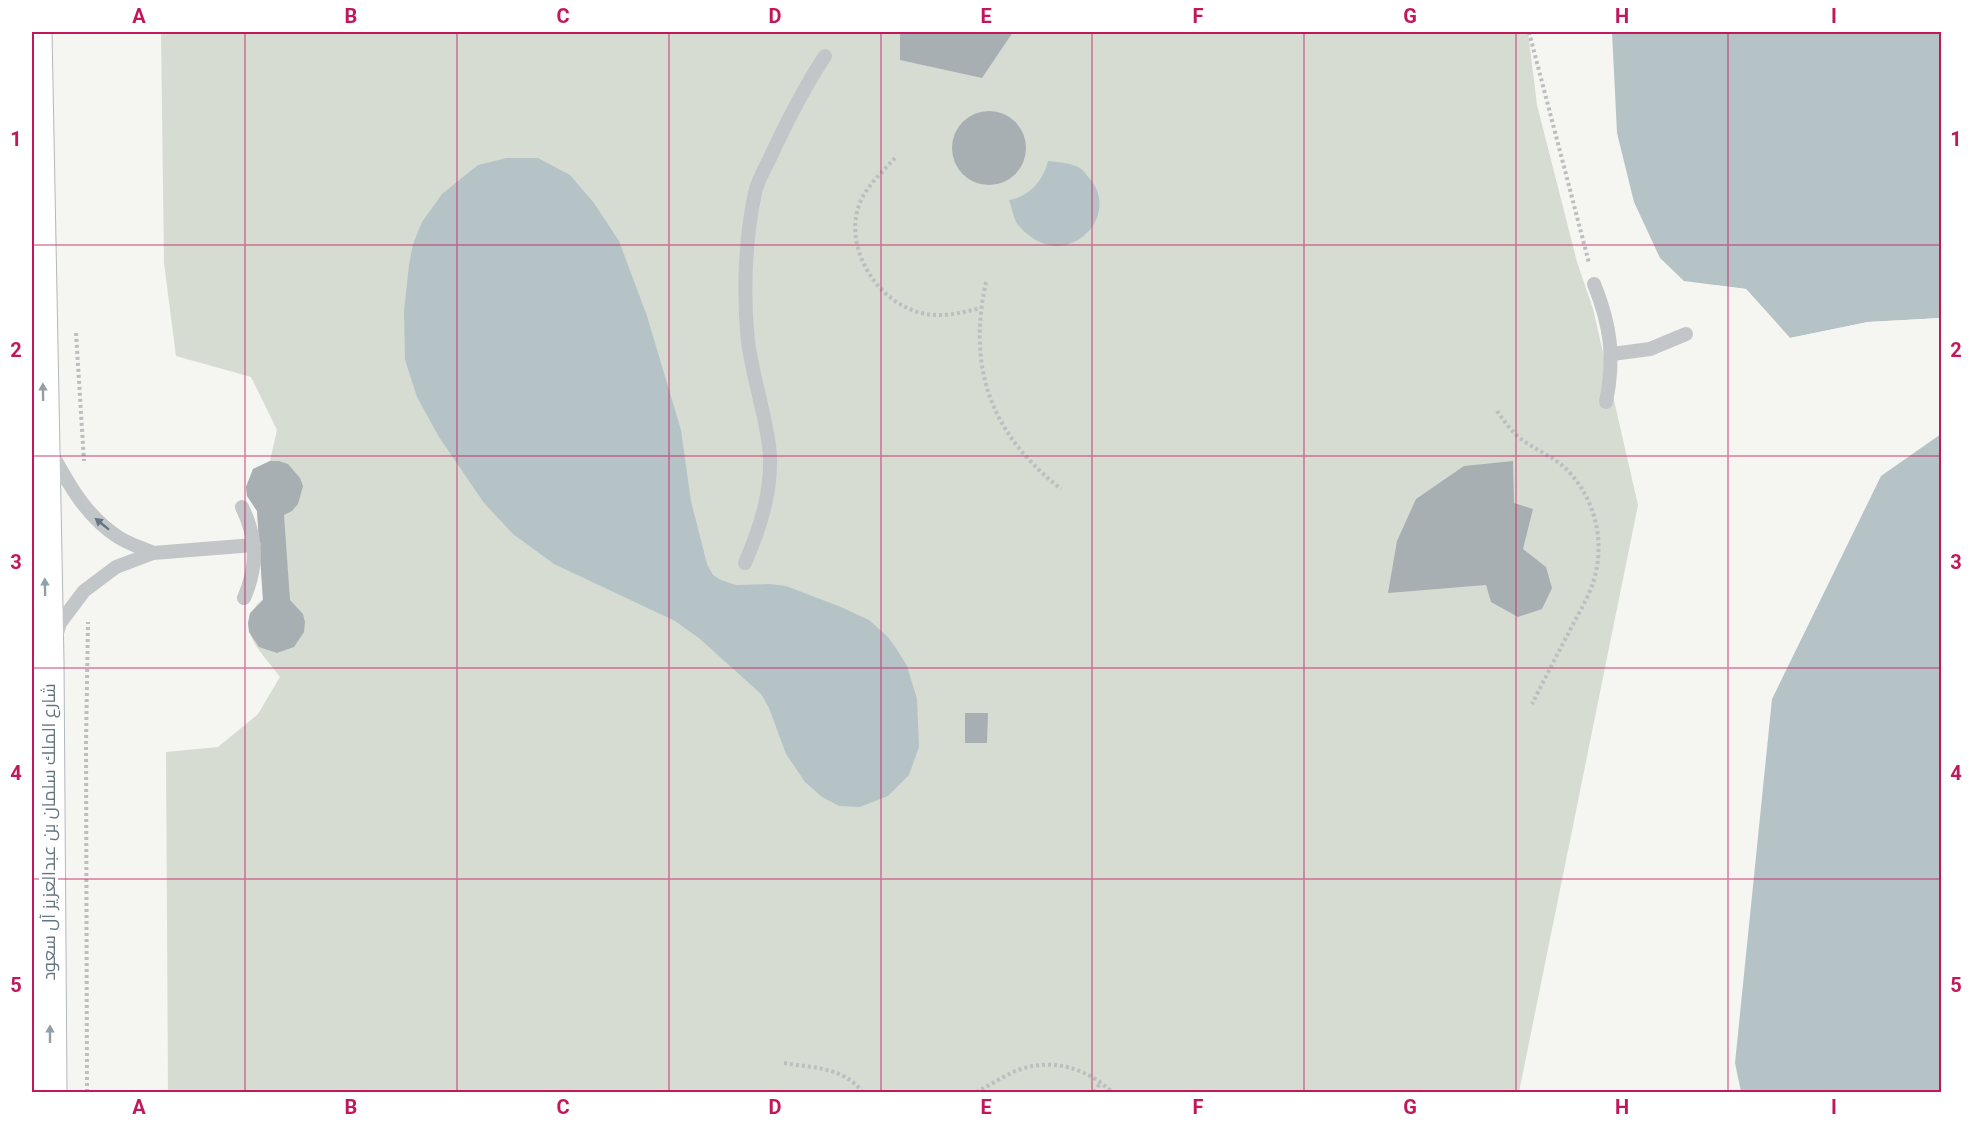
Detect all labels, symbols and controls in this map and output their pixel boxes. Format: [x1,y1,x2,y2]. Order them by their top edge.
text: A [132,4,146,28]
text: B [345,4,357,28]
text: C [556,4,570,28]
text: D [769,4,782,28]
text: E [980,4,992,28]
text: F [1193,4,1204,28]
text: G [1403,4,1417,28]
text: H [1615,4,1629,28]
text: I [1831,4,1837,28]
text: 1 [10,127,22,151]
text: 1 [1950,127,1962,151]
text: 2 [10,338,22,362]
text: 2 [1950,338,1962,362]
one-way arrow [38,383,47,402]
one-way arrow [95,519,110,531]
text: 3 [10,550,22,574]
text: 3 [1950,550,1962,574]
one-way arrow [41,578,50,597]
street label: شارع الملك سلمان بن عبدالعزيز آل سعود [38,683,61,981]
text: 4 [10,761,22,785]
text: 4 [1950,761,1962,785]
text: 5 [10,973,22,997]
text: 5 [1950,973,1962,997]
one-way arrow [45,1025,54,1044]
text: A [132,1095,146,1119]
text: B [345,1095,357,1119]
text: C [556,1095,570,1119]
text: D [769,1095,782,1119]
text: E [980,1095,992,1119]
text: F [1193,1095,1204,1119]
text: G [1403,1095,1417,1119]
text: H [1615,1095,1629,1119]
text: I [1831,1095,1837,1119]

